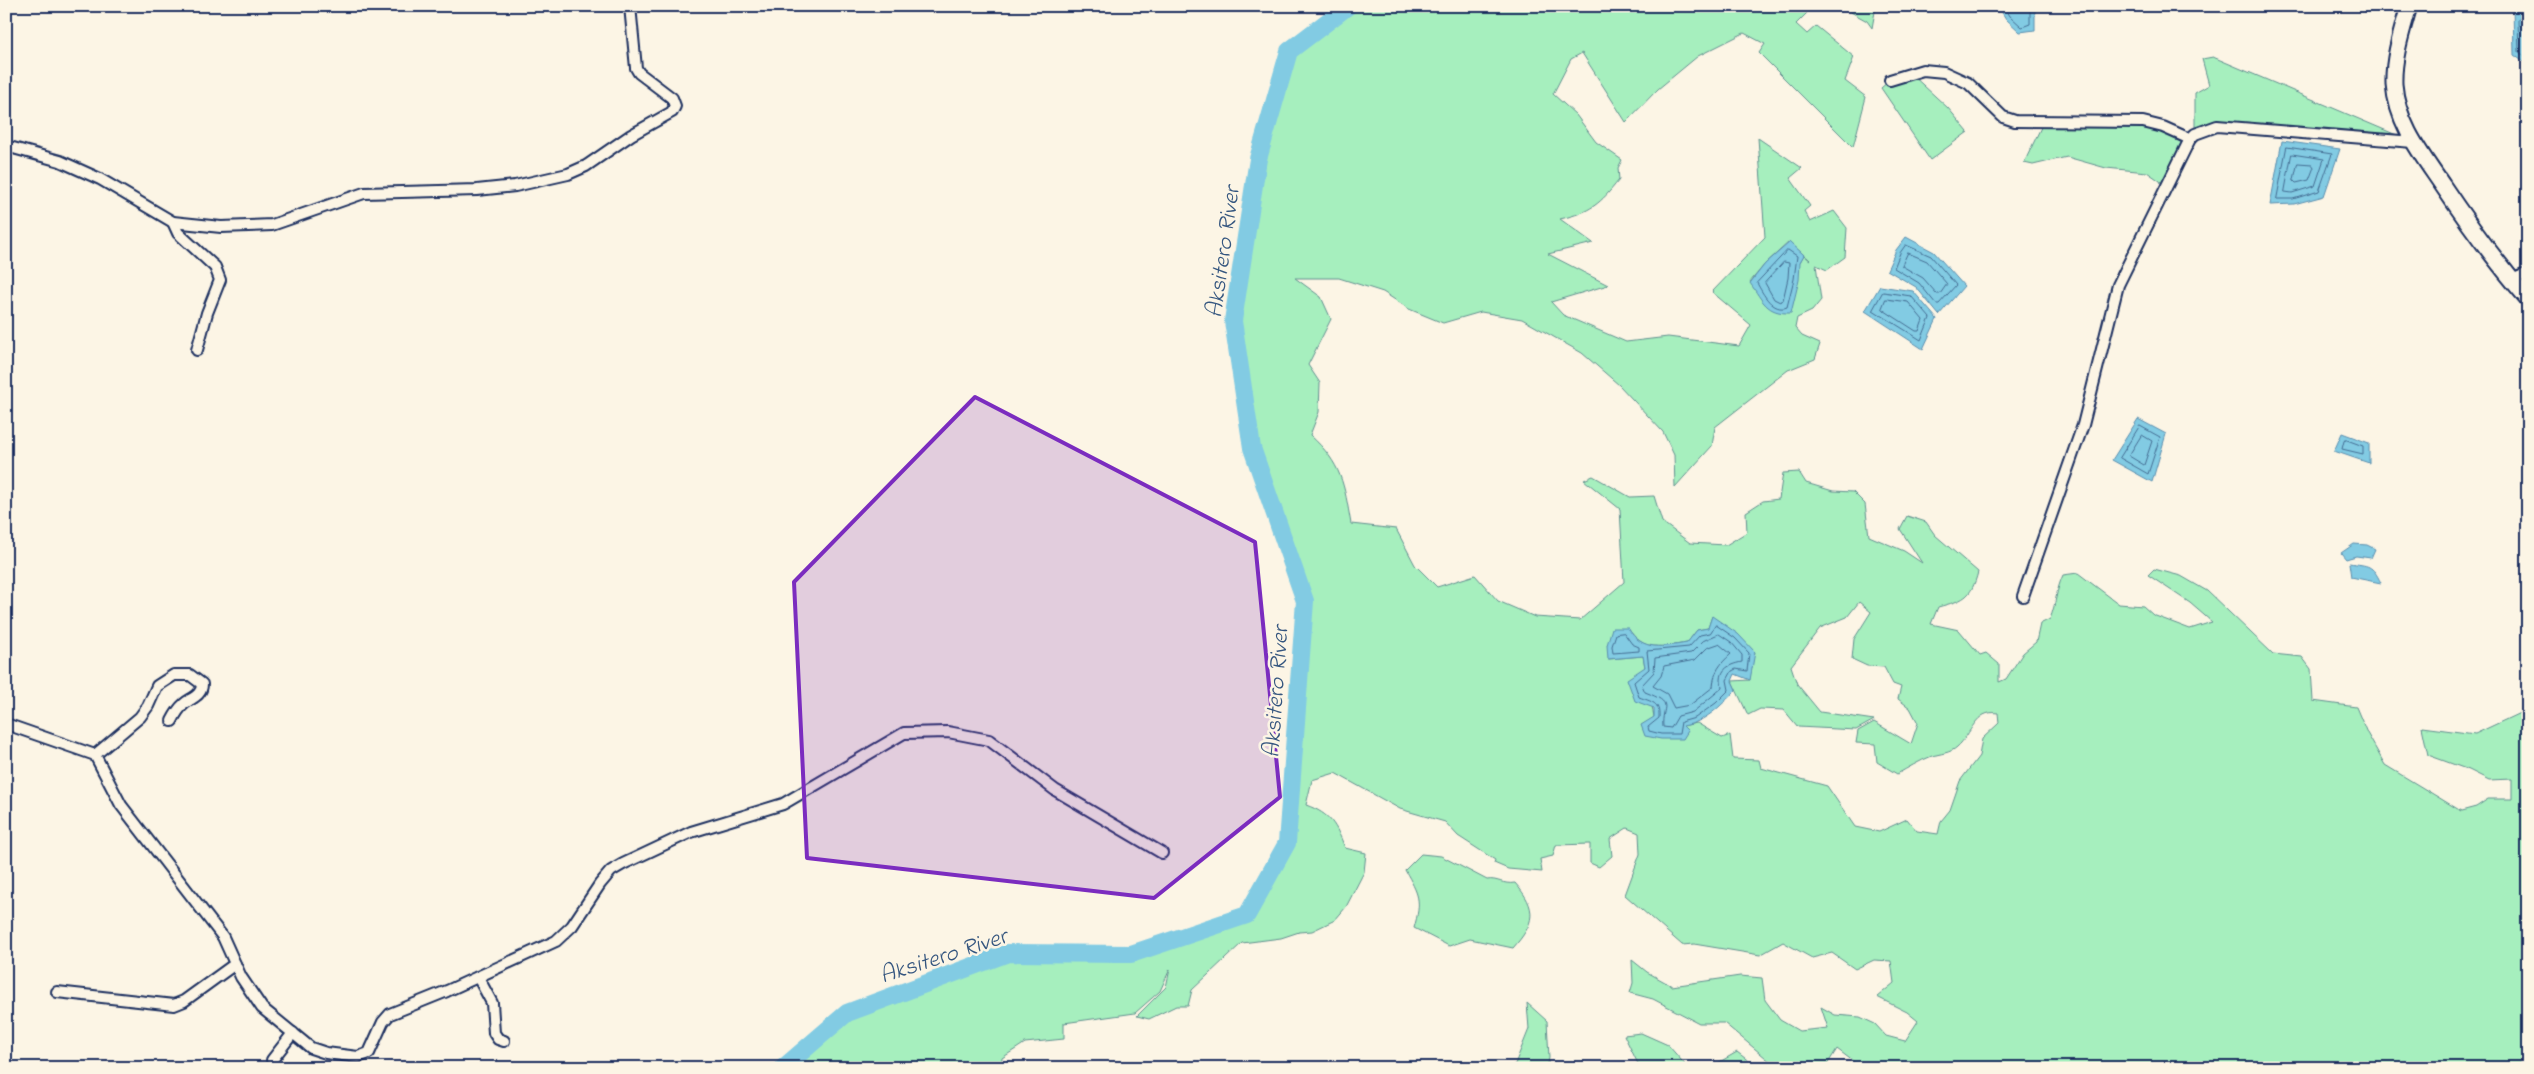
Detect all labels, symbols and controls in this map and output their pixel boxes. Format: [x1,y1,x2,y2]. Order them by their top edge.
water label: Aksitero River [1198,182,1251,320]
water label: Aksitero River [1255,622,1300,759]
water label: Aksitero River [875,919,1015,994]

